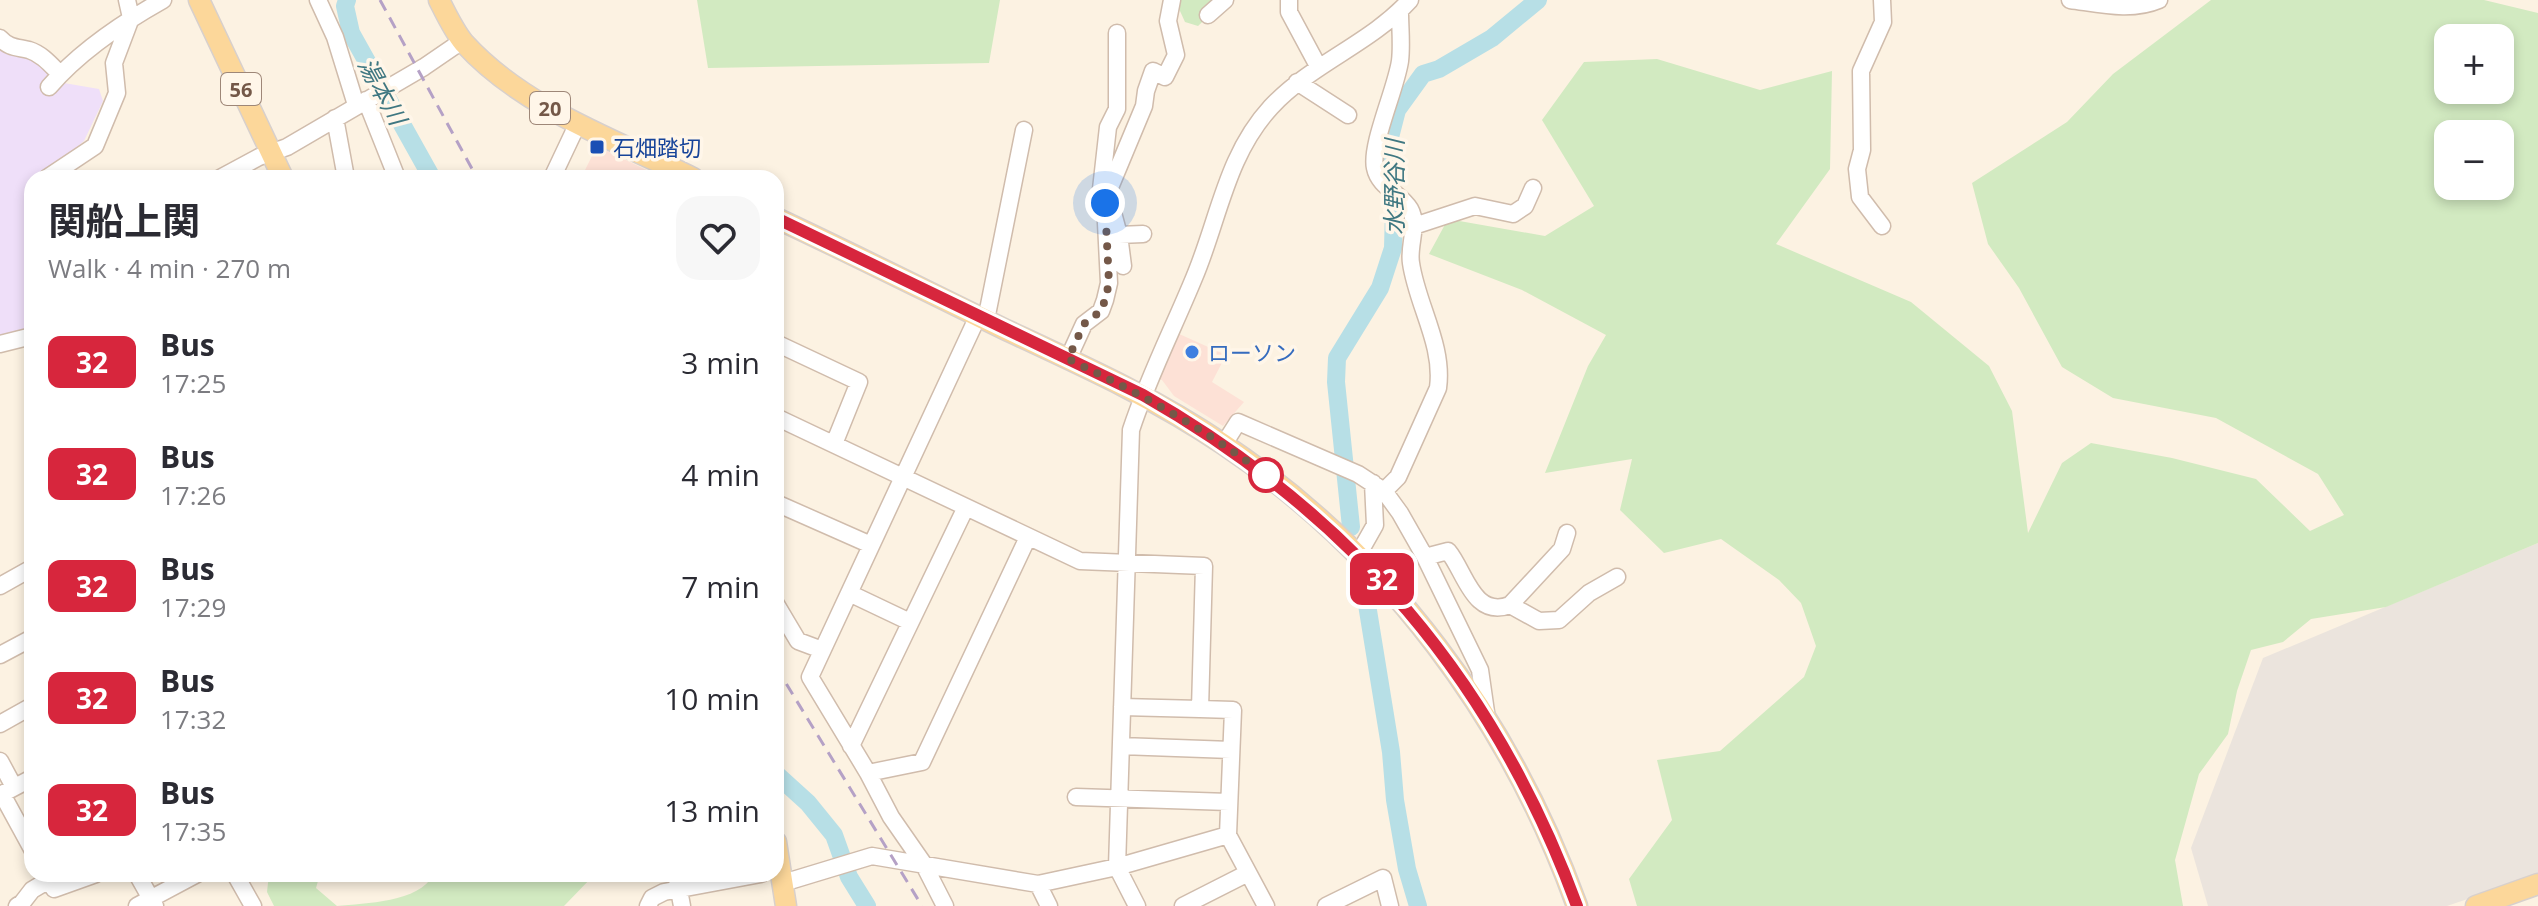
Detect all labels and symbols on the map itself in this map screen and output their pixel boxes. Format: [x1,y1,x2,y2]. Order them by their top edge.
water label: 湯本川 [351,52,416,133]
road number: 56 [221,73,261,105]
road number: 20 [530,92,570,124]
place label: 石畑踏切 [613,132,701,162]
water label: 水野谷川 [1377,136,1410,235]
marker: 石畑踏切 [588,138,606,156]
your location [1085,183,1125,223]
place label: ローソン [1208,337,1296,367]
marker: ローソン [1183,343,1201,361]
unlabelled marker [1249,458,1283,492]
line badge: 32 [1346,553,1418,605]

